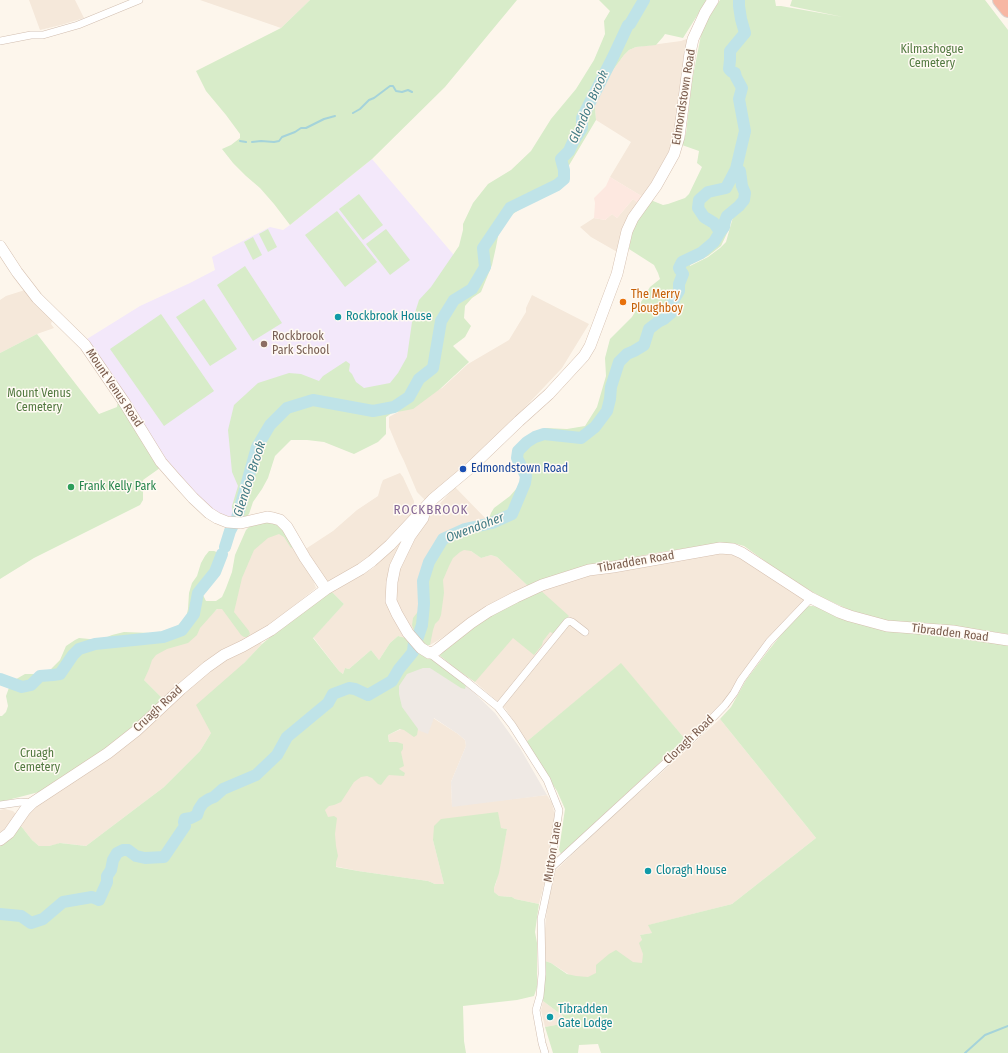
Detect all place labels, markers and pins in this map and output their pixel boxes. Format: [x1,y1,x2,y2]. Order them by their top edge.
place label: The Merry Ploughboy [631,288,683,316]
marker: The Merry Ploughboy [618,297,628,307]
place label: Rockbrook House [346,310,432,324]
marker: Rockbrook House [333,312,343,322]
place label: Rockbrook Park School [272,330,329,358]
marker: Rockbrook Park School [259,339,269,349]
place label: Edmondstown Road [471,462,568,476]
marker: Edmondstown Road [458,464,468,474]
place label: Frank Kelly Park [79,480,156,494]
marker: Frank Kelly Park [66,482,76,492]
place label: Cloragh House [656,864,727,878]
marker: Cloragh House [643,866,653,876]
place label: Tibradden Gate Lodge [558,1003,612,1031]
marker: Tibradden Gate Lodge [545,1012,555,1022]

